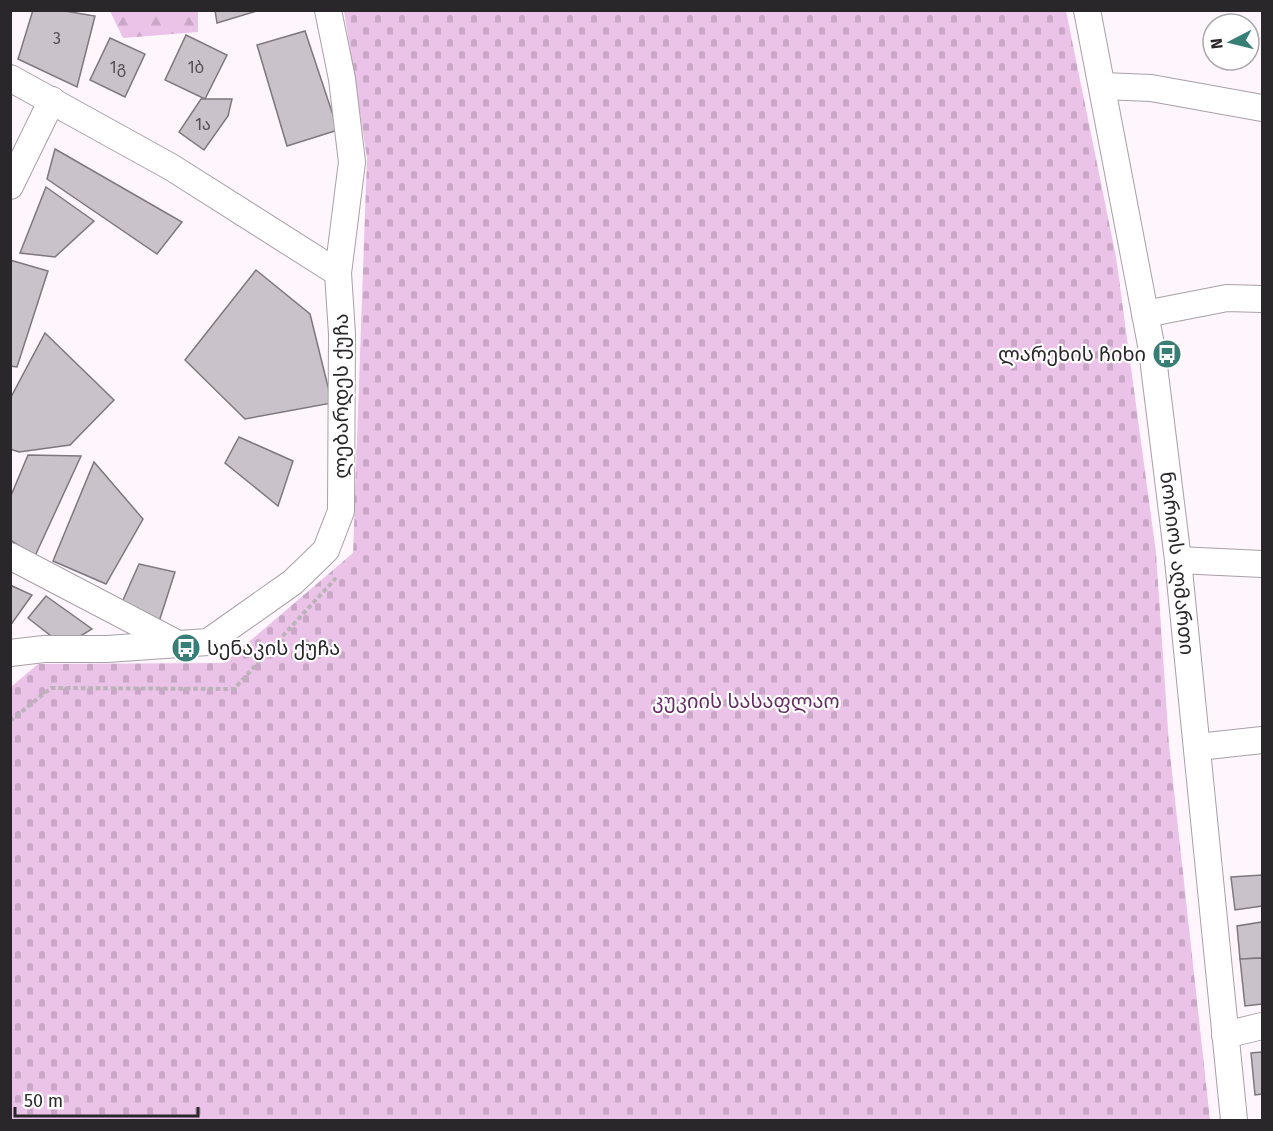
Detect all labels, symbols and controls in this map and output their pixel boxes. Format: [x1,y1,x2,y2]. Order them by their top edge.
north arrow [1201,12,1261,72]
house number: 3 [53,29,61,48]
text: N [1207,37,1227,50]
house number: 1გ [110,58,126,77]
house number: 1ბ [188,58,204,77]
house number: 1ა [195,115,211,134]
street label: ლებარდეს ქუჩა [329,313,354,479]
bus stop icon: ლარეხის ჩიხი [1151,338,1183,370]
place label: ლარეხის ჩიხი [998,342,1146,367]
street label: ნორიოს აღმართი [1155,470,1199,656]
bus stop icon: სენაკის ქუჩა [170,632,202,664]
place label: სენაკის ქუჩა [207,636,340,660]
park label: კუკიის სასაფლაო [652,689,840,714]
scale bar [15,1080,198,1118]
text: 50 m [24,1090,63,1112]

